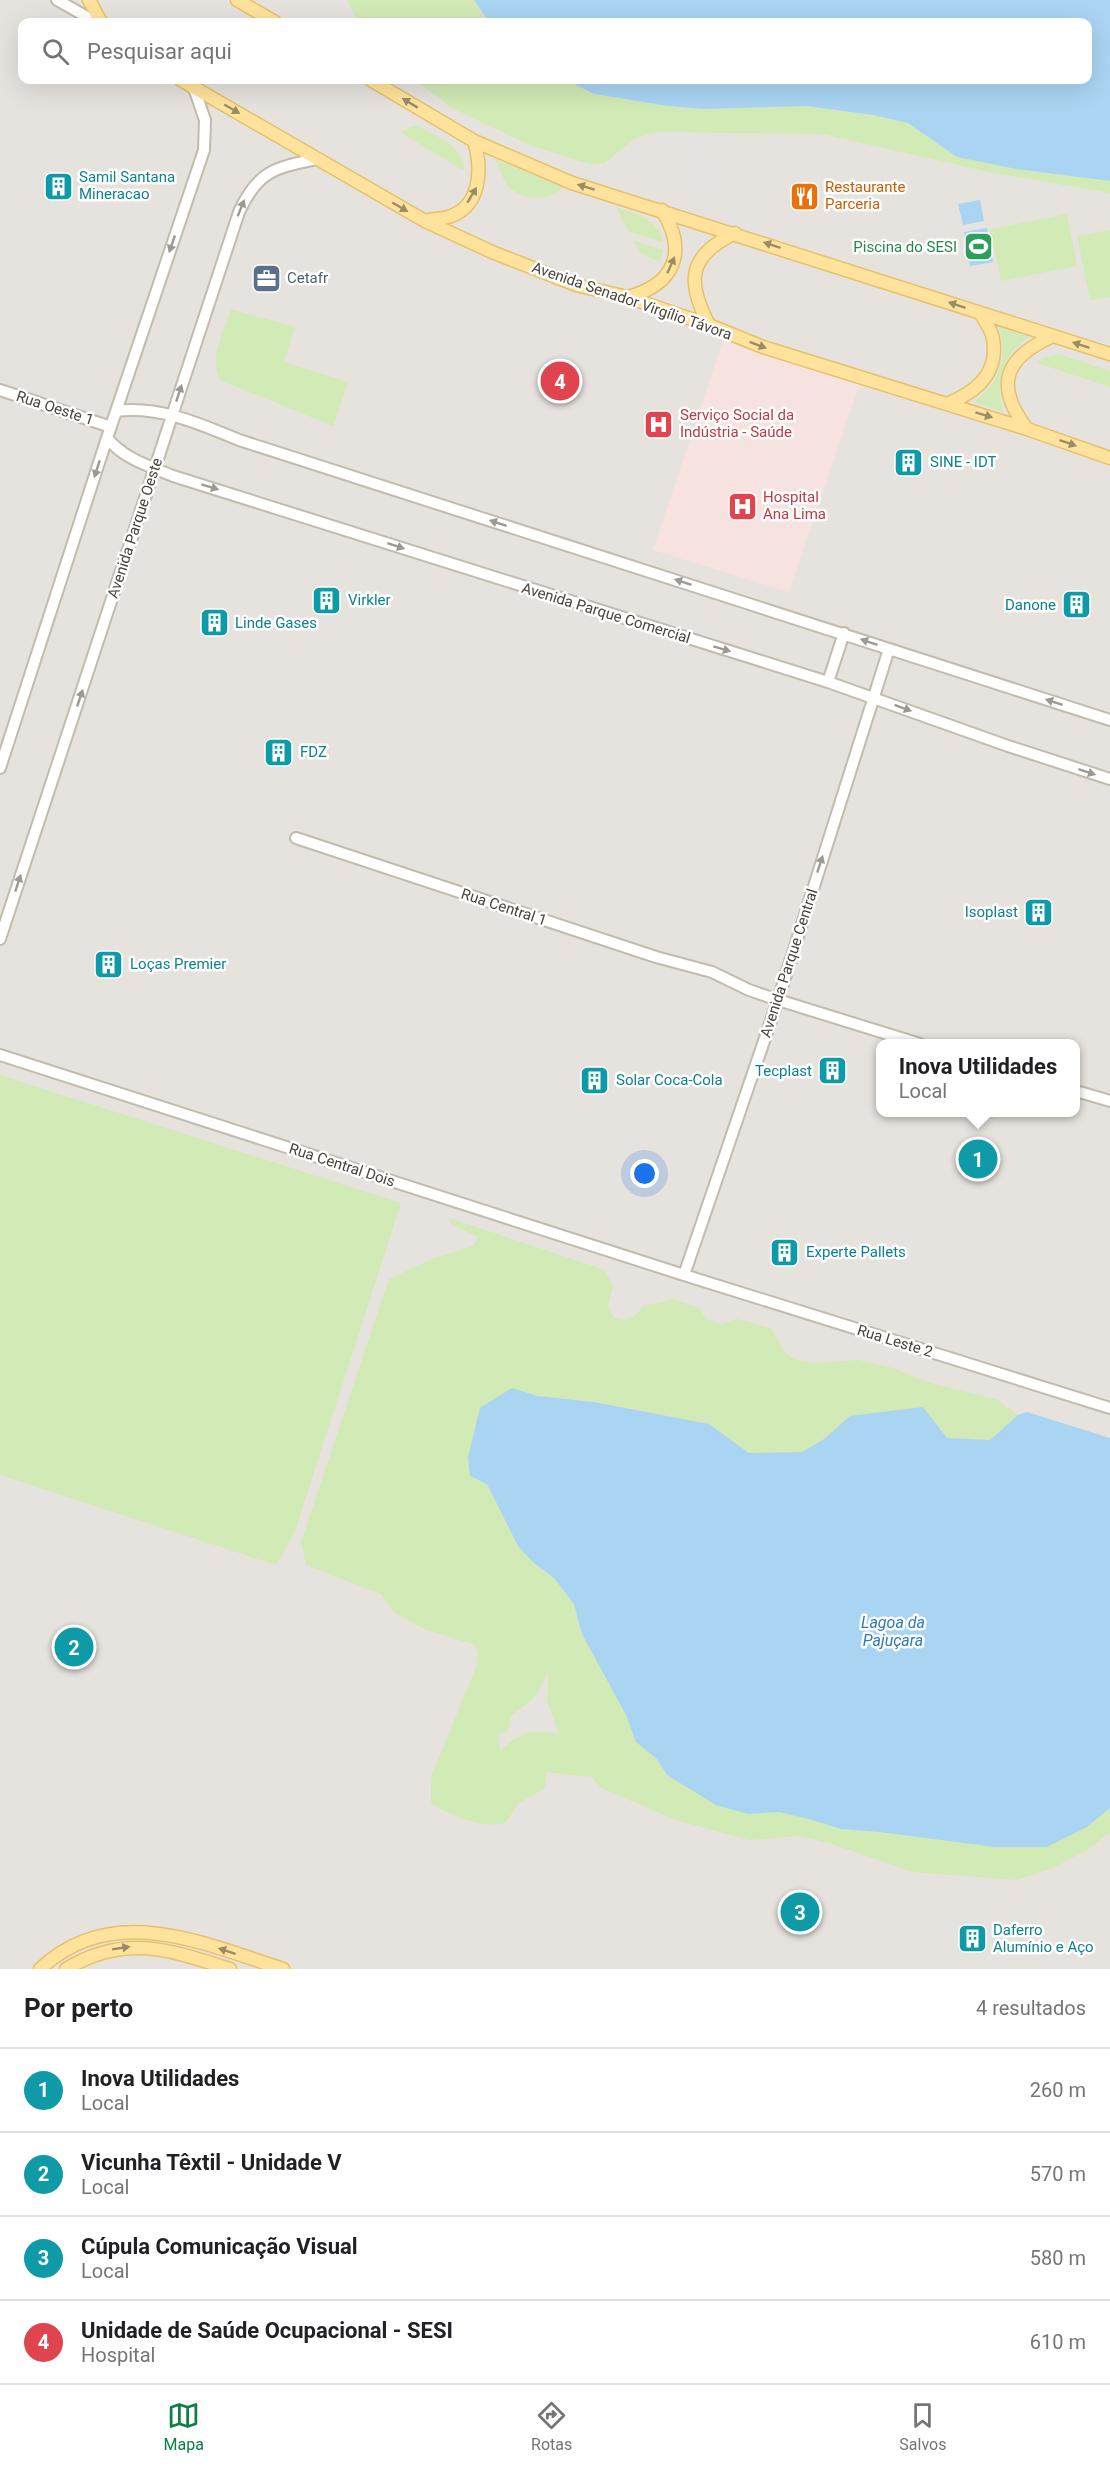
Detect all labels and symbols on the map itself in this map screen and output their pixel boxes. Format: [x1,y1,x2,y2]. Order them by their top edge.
one-way arrow [402,97,418,108]
one-way arrow [224,104,241,114]
place label: Samil Santana Mineracao [79,168,175,203]
building icon: Samil Santana Mineracao [42,170,74,202]
place label: Restaurante Parceria [825,178,905,213]
restaurant icon: Restaurante Parceria [788,180,820,212]
one-way arrow [577,182,595,191]
one-way arrow [467,187,478,203]
one-way arrow [236,199,246,217]
one-way arrow [392,202,409,212]
sports icon: Piscina do SESI [962,231,994,263]
one-way arrow [167,235,176,253]
place label: Piscina do SESI [853,238,957,256]
one-way arrow [763,240,781,249]
one-way arrow [666,255,676,273]
street label: Avenida Senador Virgílio Távora [530,258,734,344]
office icon: Cetafr [250,262,282,294]
place label: Cetafr [287,269,328,287]
one-way arrow [948,300,966,309]
one-way arrow [749,340,767,350]
one-way arrow [1072,340,1090,349]
pin: 4 [540,358,580,404]
one-way arrow [175,384,185,402]
street label: Rua Oeste 1 [14,387,96,429]
place label: Serviço Social da Indústria - Saúde [680,406,794,441]
hospital icon: Serviço Social da Indústria - Saúde [643,408,675,440]
one-way arrow [975,411,993,420]
one-way arrow [1059,439,1077,448]
building icon: SINE - IDT [893,446,925,478]
place label: SINE - IDT [930,453,997,471]
street label: Avenida Parque Oeste [104,455,166,601]
one-way arrow [91,460,101,478]
one-way arrow [201,483,219,492]
place label: Hospital Ana Lima [763,488,826,523]
hospital icon: Hospital Ana Lima [726,490,758,522]
one-way arrow [489,517,507,527]
one-way arrow [387,542,405,551]
one-way arrow [674,577,692,586]
street label: Avenida Parque Comercial [519,579,693,647]
building icon: Virkler [311,584,343,616]
building icon: Danone [1061,589,1093,621]
place label: Virkler [348,591,391,609]
place label: Danone [1005,596,1056,614]
building icon: Linde Gases [198,607,230,639]
place label: Linde Gases [235,614,317,632]
one-way arrow [860,637,878,647]
one-way arrow [713,645,731,654]
one-way arrow [75,689,85,707]
one-way arrow [1045,697,1063,706]
one-way arrow [894,704,912,714]
building icon: FDZ [263,736,295,768]
place label: FDZ [300,743,327,761]
one-way arrow [1078,767,1096,777]
one-way arrow [816,855,826,873]
one-way arrow [14,874,24,892]
street label: Rua Central 1 [459,885,549,929]
street label: Avenida Parque Central [756,886,822,1040]
building icon: Isoplast [1023,896,1055,928]
place label: Isoplast [965,903,1018,921]
building icon: Loças Premier [93,948,125,980]
place label: Loças Premier [130,955,226,973]
building icon: Tecplast [817,1055,849,1087]
place label: Tecplast [755,1062,812,1080]
building icon: Solar Coca-Cola [579,1064,611,1096]
place label: Solar Coca-Cola [616,1071,723,1089]
pin: 1 [958,1136,998,1182]
street label: Rua Central Dois [287,1139,397,1191]
your location [630,1159,659,1188]
building icon: Experte Pallets [769,1236,801,1268]
place label: Experte Pallets [806,1243,906,1261]
street label: Rua Leste 2 [855,1321,935,1361]
water label: Lagoa da Pajuçara [861,1613,925,1650]
pin: 2 [54,1624,94,1670]
pin: 3 [780,1890,820,1934]
place label: Daferro Alumínio e Aço [993,1921,1094,1956]
building icon: Daferro Alumínio e Aço [956,1923,988,1955]
one-way arrow [111,1944,130,1953]
one-way arrow [218,1946,236,1955]

